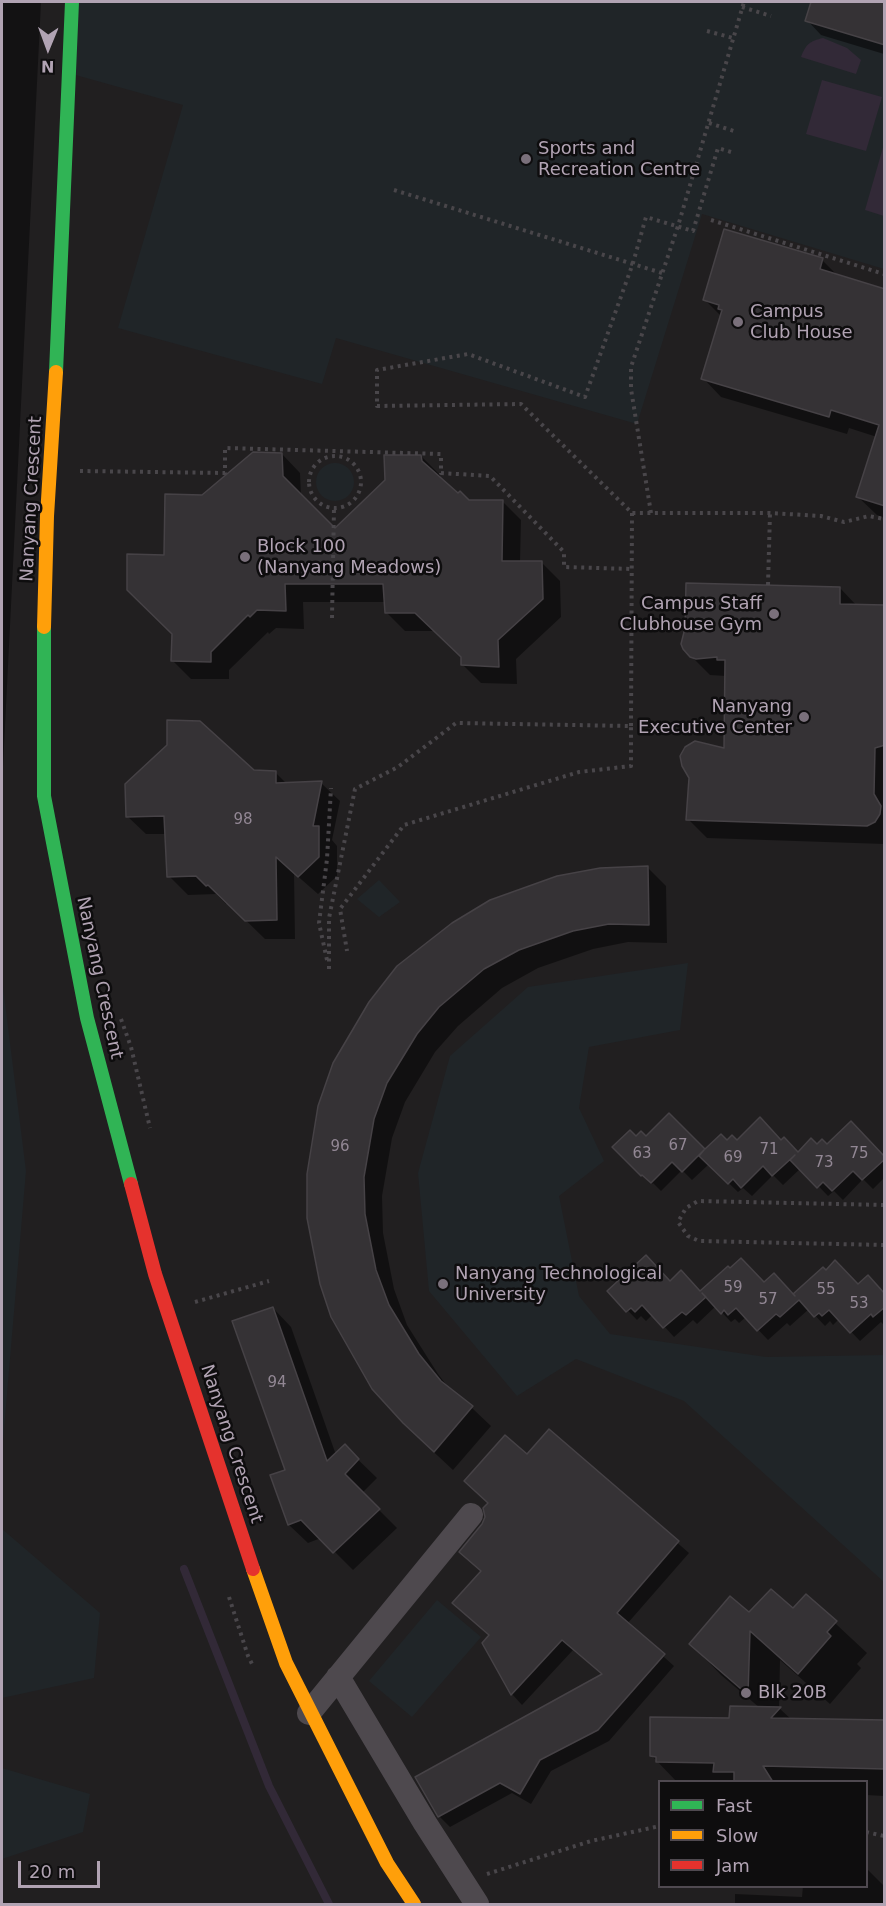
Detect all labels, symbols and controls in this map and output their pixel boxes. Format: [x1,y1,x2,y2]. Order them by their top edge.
north arrow [18,18,78,78]
text: N [41,57,55,76]
place label: Sports and Recreation Centre [538,138,700,180]
marker: Sports and Recreation Centre [519,152,533,166]
place label: Campus Club House [750,301,853,344]
marker: Campus Club House [731,315,745,329]
street label: Nanyang Crescent [17,416,47,582]
place label: Block 100 (Nanyang Meadows) [257,536,441,578]
marker: Block 100 (Nanyang Meadows) [238,550,252,564]
place label: Campus Staff Clubhouse Gym [619,593,762,636]
marker: Campus Staff Clubhouse Gym [767,607,781,621]
place label: Nanyang Executive Center [638,696,792,738]
marker: Nanyang Executive Center [797,710,811,724]
house number: 98 [233,811,253,829]
street label: Nanyang Crescent [71,895,127,1061]
house number: 67 [668,1137,688,1155]
house number: 96 [330,1138,350,1156]
house number: 71 [759,1141,779,1159]
house number: 63 [632,1145,652,1163]
house number: 75 [849,1145,869,1163]
house number: 69 [723,1149,743,1167]
house number: 73 [814,1154,834,1172]
place label: Nanyang Technological University [455,1263,662,1306]
marker: Nanyang Technological University [436,1277,450,1291]
house number: 59 [723,1279,743,1297]
house number: 55 [816,1281,836,1299]
house number: 57 [758,1291,778,1309]
house number: 53 [849,1295,869,1313]
street label: Nanyang Crescent [195,1362,267,1526]
house number: 94 [267,1374,287,1392]
place label: Blk 20B [758,1682,827,1704]
marker: Blk 20B [739,1686,753,1700]
legend [658,1780,868,1888]
text: Fast [716,1795,752,1816]
text: Slow [716,1825,758,1846]
scale bar [21,1849,104,1887]
text: Jam [716,1855,750,1876]
text: 20 m [29,1861,75,1882]

